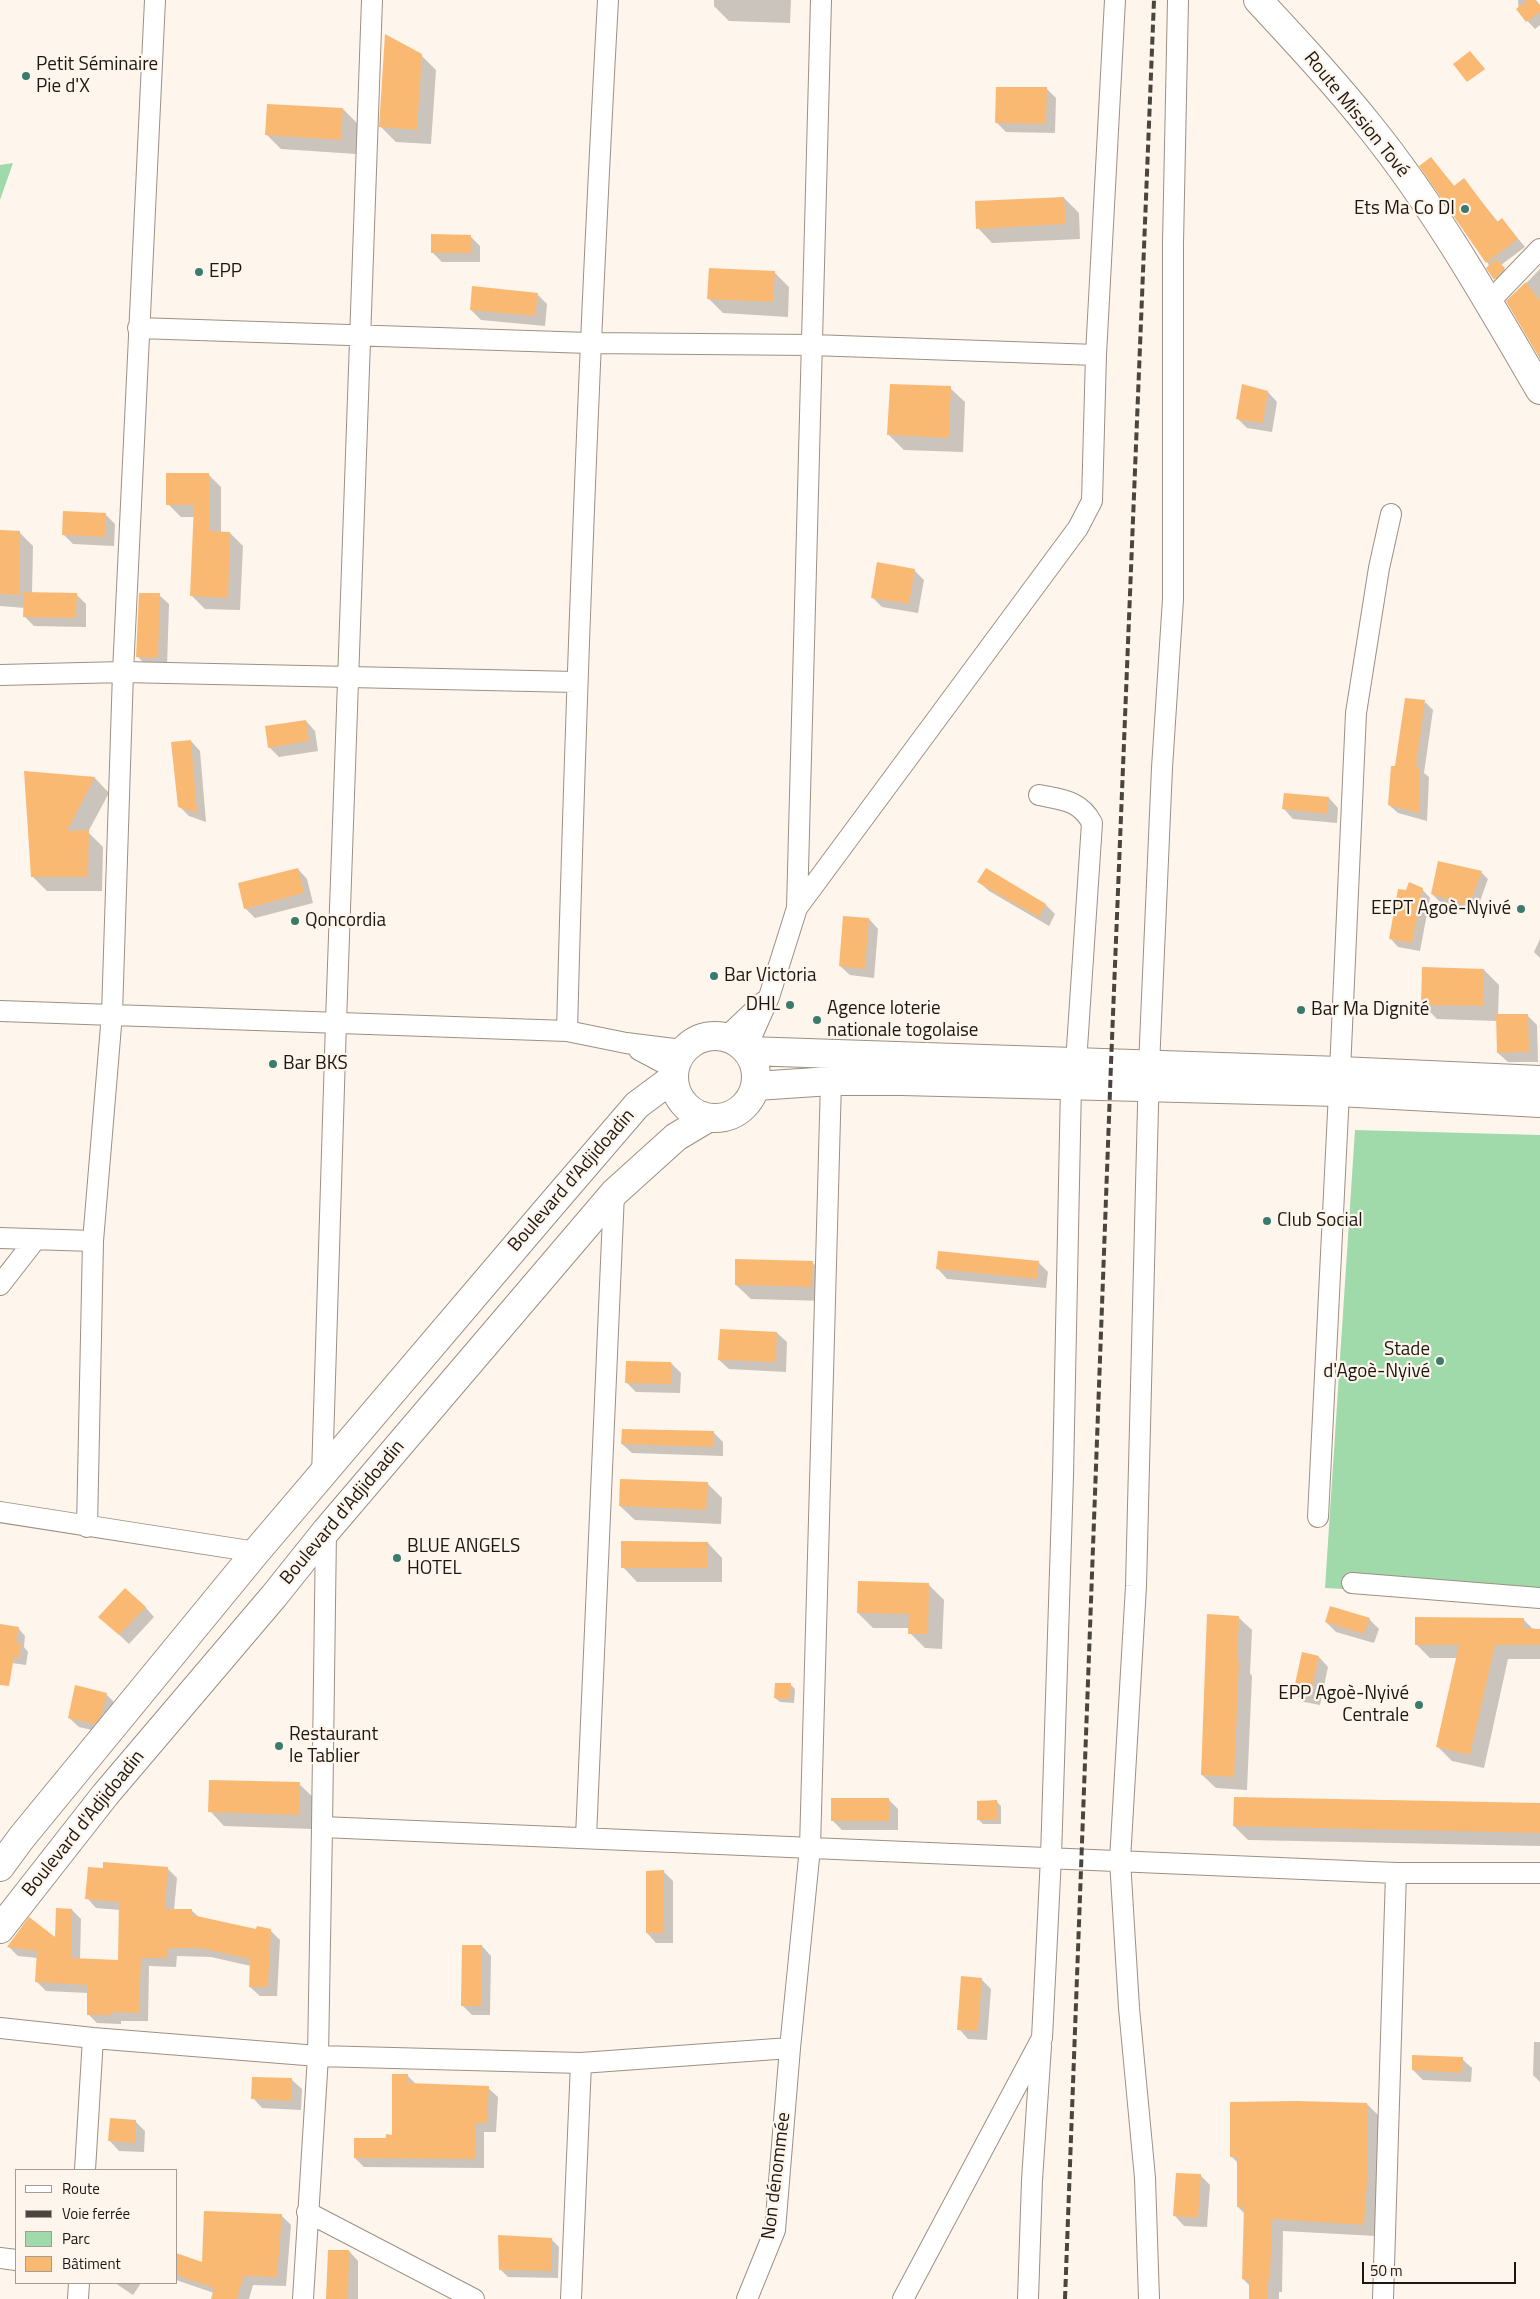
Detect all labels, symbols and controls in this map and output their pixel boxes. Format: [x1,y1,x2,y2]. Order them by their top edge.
street label: Route Mission Tové [1298,48,1414,182]
place label: Petit Séminaire Pie d'X [36,54,158,98]
marker: Petit Séminaire Pie d'X [20,70,32,82]
place label: Ets Ma Co DI [1354,198,1455,220]
marker: Ets Ma Co DI [1459,203,1471,215]
place label: EPP [209,261,242,283]
marker: EPP [193,266,205,278]
place label: EEPT Agoè-Nyivé [1371,898,1511,920]
marker: EEPT Agoè-Nyivé [1515,903,1527,915]
place label: Qoncordia [305,910,386,932]
marker: Qoncordia [289,915,301,927]
place label: Bar Victoria [724,965,816,987]
marker: Bar Victoria [708,970,720,982]
place label: DHL [746,994,780,1016]
place label: Agence loterie nationale togolaise [827,998,978,1042]
marker: DHL [784,999,796,1011]
place label: Bar Ma Dignité [1311,999,1429,1021]
marker: Bar Ma Dignité [1295,1004,1307,1016]
marker: Agence loterie nationale togolaise [811,1014,823,1026]
place label: Bar BKS [283,1053,348,1075]
marker: Bar BKS [267,1058,279,1070]
street label: Boulevard d'Adjidoadin [504,1105,640,1257]
place label: Club Social [1277,1210,1363,1232]
marker: Club Social [1261,1215,1273,1227]
place label: Stade d'Agoè-Nyivé [1323,1339,1430,1383]
marker: Stade d'Agoè-Nyivé [1434,1355,1446,1367]
street label: Boulevard d'Adjidoadin [276,1436,410,1590]
place label: BLUE ANGELS HOTEL [407,1536,520,1580]
marker: BLUE ANGELS HOTEL [391,1552,403,1564]
place label: EPP Agoè-Nyivé Centrale [1278,1683,1409,1727]
marker: EPP Agoè-Nyivé Centrale [1413,1699,1425,1711]
place label: Restaurant le Tablier [289,1724,378,1768]
marker: Restaurant le Tablier [273,1740,285,1752]
street label: Boulevard d'Adjidoadin [18,1746,150,1902]
street label: Non dénommée [758,2111,796,2241]
legend [15,2169,178,2284]
text: Route [62,2177,100,2200]
text: Voie ferrée [62,2202,130,2225]
text: Parc [62,2227,90,2250]
text: Bâtiment [62,2252,121,2275]
scale bar [1365,2252,1519,2284]
text: 50 m [1370,2259,1403,2282]

